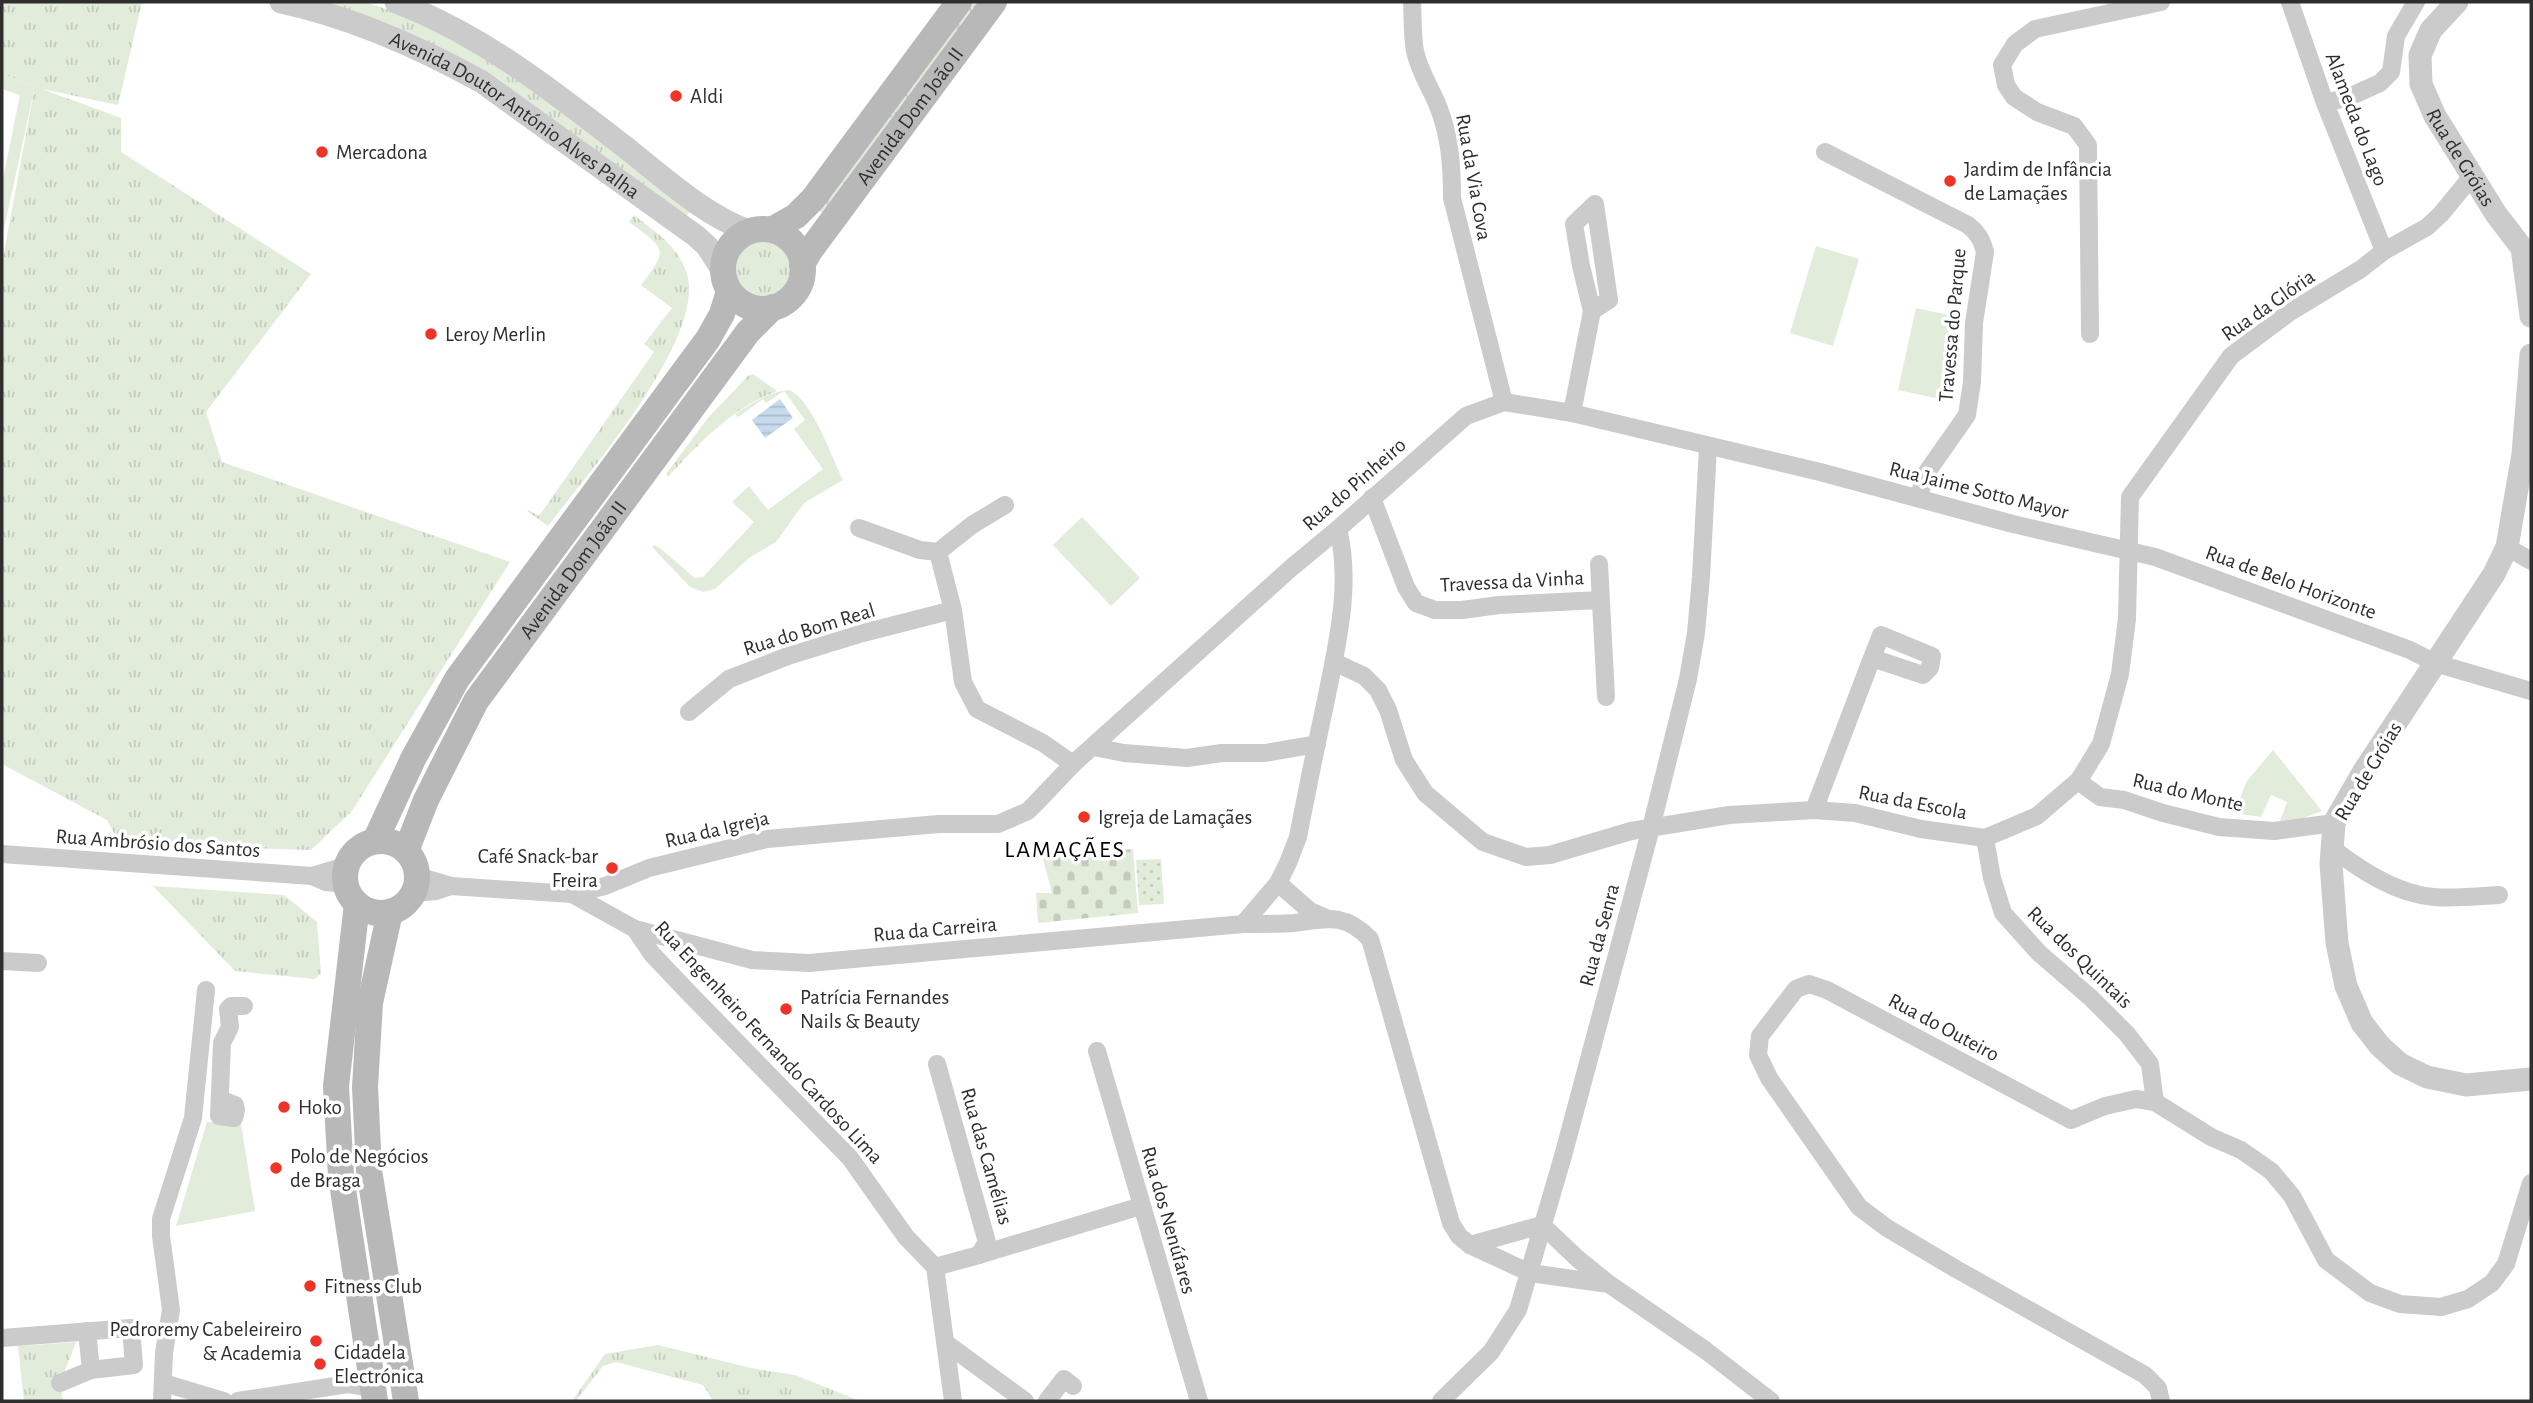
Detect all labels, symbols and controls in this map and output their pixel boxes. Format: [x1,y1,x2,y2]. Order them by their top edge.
street label: Avenida Doutor António Alves Palha [386,28,644,203]
street label: Avenida Dom João II [853,44,968,189]
street label: Alameda do Lago [2321,50,2392,189]
place label: Aldi [690,86,723,107]
marker: Aldi [668,88,684,104]
street label: Rua de Gróias [2422,106,2498,210]
street label: Rua da Via Cova [1452,112,1495,242]
place label: Mercadona [336,142,428,163]
marker: Mercadona [314,144,330,160]
place label: Jardim de Infância de Lamaçães [1964,159,2112,204]
marker: Jardim de Infância de Lamaçães [1942,173,1958,189]
street label: Travessa do Parque [1935,247,1970,403]
street label: Rua da Glória [2218,266,2319,345]
place label: Leroy Merlin [445,324,546,345]
marker: Leroy Merlin [423,326,439,342]
street label: Rua do Pinheiro [1299,434,1410,535]
street label: Rua Jaime Sotto Mayor [1887,458,2071,523]
street label: Avenida Dom João II [516,497,631,643]
street label: Rua de Belo Horizonte [2203,542,2379,623]
street label: Travessa da Vinha [1439,567,1585,596]
street label: Rua do Bom Real [741,599,878,659]
street label: Rua de Gróias [2331,718,2406,824]
street label: Rua do Monte [2130,770,2245,815]
street label: Rua da Escola [1857,782,1969,823]
street label: Rua da Igreja [663,807,771,852]
place label: Igreja de Lamaçães [1098,807,1252,828]
marker: Igreja de Lamaçães [1076,809,1092,825]
street label: Rua Ambrósio dos Santos [55,826,261,861]
district label: LAMAÇÃES [1004,836,1126,862]
place label: Café Snack-bar Freira [478,846,598,891]
marker: Café Snack-bar Freira [604,860,620,876]
street label: Rua da Senra [1576,881,1623,989]
street label: Rua dos Quintais [2023,902,2136,1012]
street label: Rua da Carreira [872,914,998,945]
street label: Rua Engenheiro Fernando Cardoso Lima [651,917,887,1168]
place label: Patrícia Fernandes Nails & Beauty [800,987,949,1032]
street label: Rua do Outeiro [1885,990,2003,1065]
marker: Patrícia Fernandes Nails & Beauty [778,1001,794,1017]
street label: Rua das Camélias [957,1085,1016,1227]
place label: Hoko [298,1097,342,1118]
marker: Hoko [276,1099,292,1115]
street label: Rua dos Nenúfares [1137,1144,1200,1296]
place label: Polo de Negócios de Braga [290,1146,429,1191]
marker: Polo de Negócios de Braga [268,1160,284,1176]
place label: Fitness Club [324,1276,422,1297]
marker: Fitness Club [302,1278,318,1294]
place label: Pedroremy Cabeleireiro & Academia [110,1319,302,1364]
marker: Pedroremy Cabeleireiro & Academia [308,1333,324,1349]
place label: Cidadela Electrónica [334,1342,424,1387]
marker: Cidadela Electrónica [312,1356,328,1372]

